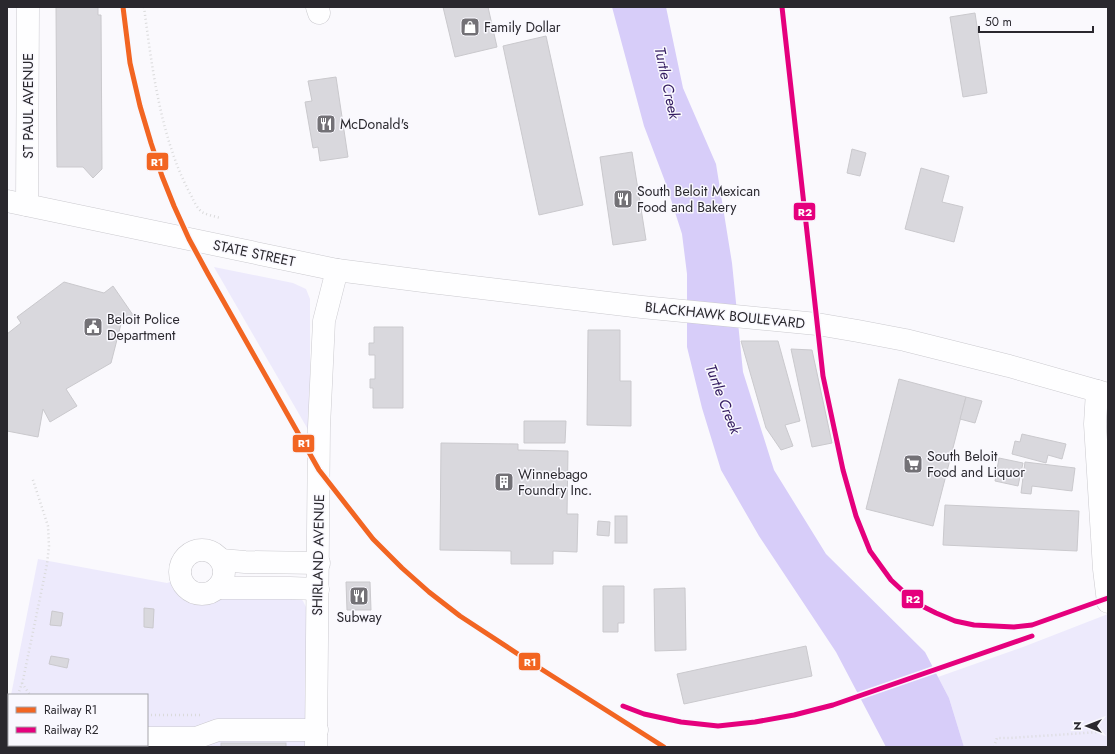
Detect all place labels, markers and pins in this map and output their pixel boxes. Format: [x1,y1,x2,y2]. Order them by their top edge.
shop icon: Family Dollar [459,16,481,38]
place label: Family Dollar [484,17,561,37]
restaurant icon: McDonald's [315,113,337,135]
place label: McDonald's [340,114,409,134]
place label: South Beloit Mexican Food and Bakery [637,181,760,217]
restaurant icon: South Beloit Mexican Food and Bakery [612,188,634,210]
place label: Beloit Police Department [107,309,180,345]
public building icon: Beloit Police Department [82,316,104,338]
place label: South Beloit Food and Liquor [927,446,1025,482]
supermarket icon: South Beloit Food and Liquor [902,453,924,475]
place label: Winnebago Foundry Inc. [518,464,592,500]
building icon: Winnebago Foundry Inc. [493,471,515,493]
restaurant icon: Subway [348,585,370,607]
place label: Subway [336,607,382,627]

